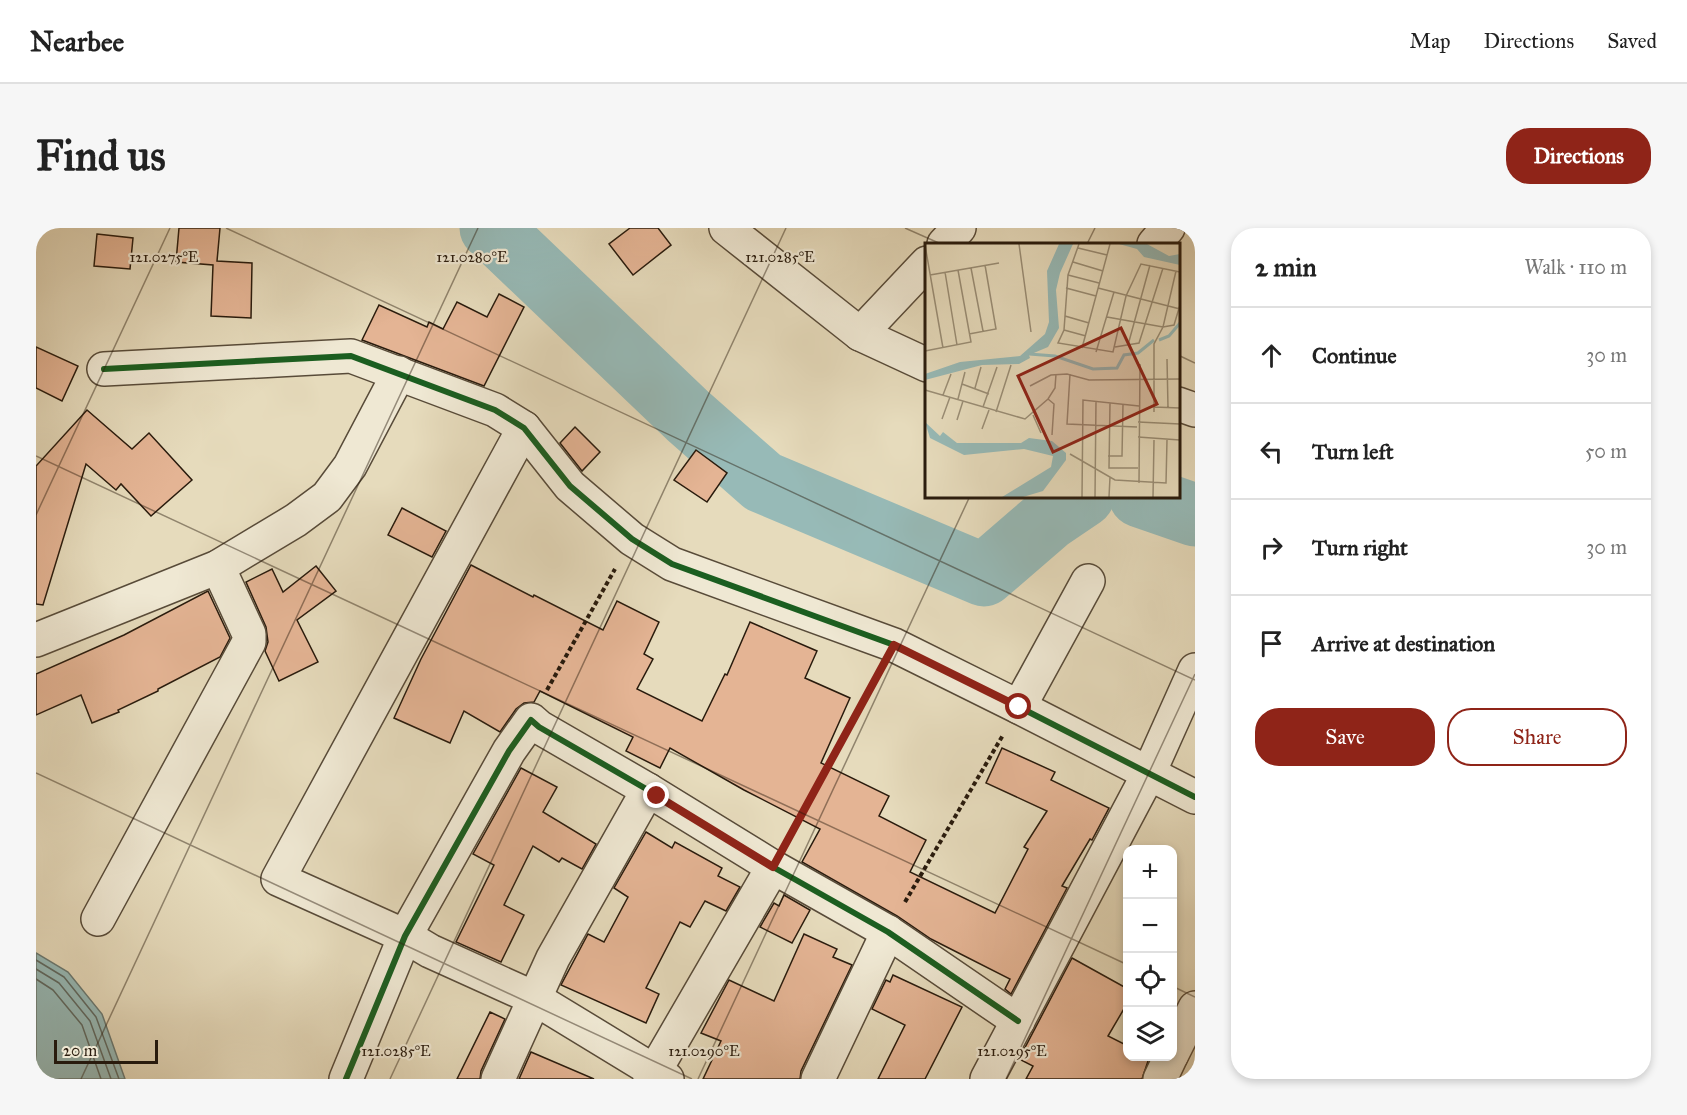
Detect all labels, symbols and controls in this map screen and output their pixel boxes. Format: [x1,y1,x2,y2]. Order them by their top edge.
text: Nearbee [30,24,124,59]
text: Map [1410,28,1451,54]
text: Directions [1484,28,1574,54]
text: Saved [1607,28,1657,54]
button: Directions [1506,128,1651,184]
text: Find us [36,130,166,182]
inset map [925,243,1180,498]
text: 121.0275°E [129,248,199,266]
text: 121.0280°E [436,248,508,266]
text: 121.0285°E [745,248,815,266]
text: 2 min [1255,251,1316,283]
text: Walk · 110 m [1524,255,1627,279]
icon: ahead [1255,339,1288,372]
text: Continue [1312,342,1397,369]
text: 30 m [1586,343,1627,367]
icon: left [1255,435,1288,468]
text: Turn left [1312,438,1394,465]
text: 50 m [1585,439,1627,463]
icon: right [1255,531,1288,564]
text: Turn right [1312,534,1408,561]
text: 30 m [1586,535,1627,559]
icon: arrive [1255,627,1288,660]
text: Arrive at destination [1312,630,1495,657]
route start [1005,693,1031,719]
button: Save [1255,708,1435,766]
button: Share [1447,708,1627,766]
route end [643,782,669,808]
map controls [1123,845,1177,1061]
button: + [1123,845,1177,899]
button: − [1123,899,1177,953]
button: locate [1123,953,1177,1007]
button: layers [1123,1007,1177,1061]
scale bar [54,1037,158,1064]
text: 20 m [63,1041,97,1060]
text: 121.0285°E [361,1042,431,1060]
text: 121.0290°E [668,1042,740,1060]
text: 121.0295°E [977,1042,1047,1060]

